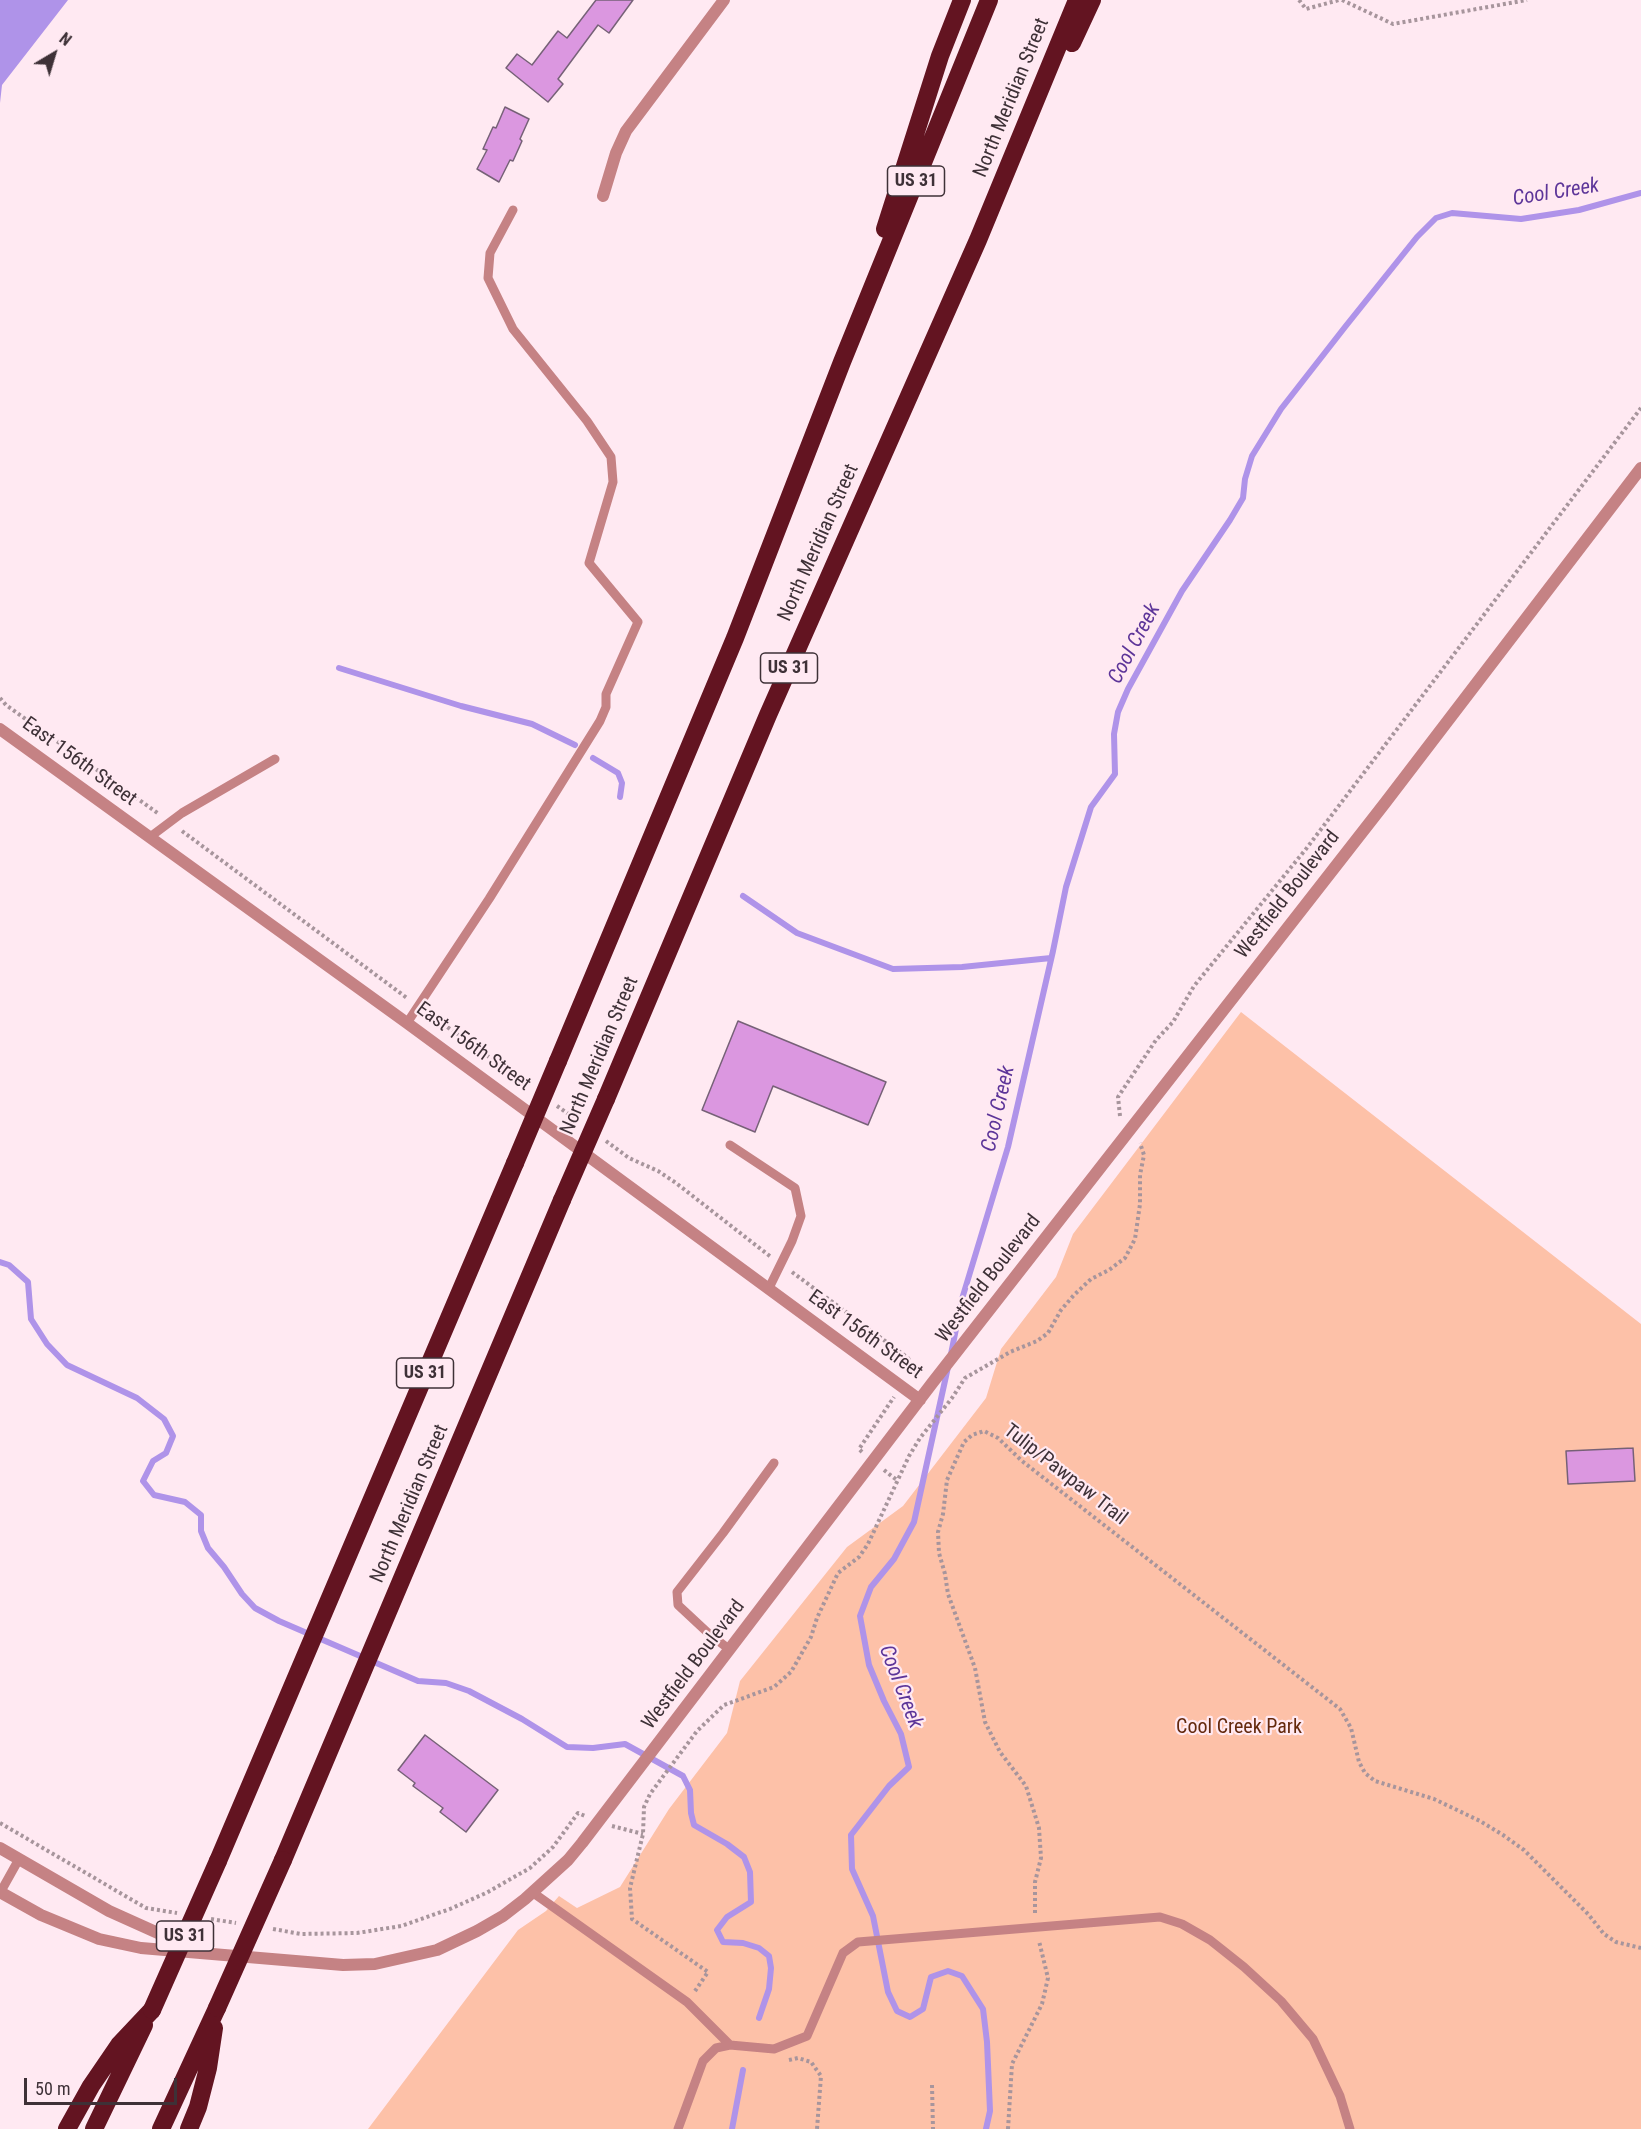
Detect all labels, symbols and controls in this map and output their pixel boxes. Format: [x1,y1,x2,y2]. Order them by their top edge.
street label: North Meridian Street [969,15,1055,181]
north arrow [24,24,84,84]
text: N [56,29,75,50]
road number: US 31 [888,166,944,196]
water label: Cool Creek [1511,174,1601,212]
street label: North Meridian Street [774,461,864,625]
water label: Cool Creek [1103,600,1167,688]
road number: US 31 [760,653,818,683]
street label: East 156th Street [17,712,141,812]
street label: Westfield Boulevard [1231,826,1345,964]
street label: North Meridian Street [556,973,644,1139]
street label: East 156th Street [411,997,535,1097]
water label: Cool Creek [977,1064,1021,1154]
street label: Westfield Boulevard [932,1210,1046,1348]
street label: East 156th Street [803,1285,927,1385]
road number: US 31 [396,1358,454,1388]
street label: Tulip/Pawpaw Trail [998,1419,1132,1531]
street label: North Meridian Street [366,1421,454,1587]
street label: Westfield Boulevard [638,1596,750,1734]
water label: Cool Creek [873,1642,927,1732]
park label: Cool Creek Park [1176,1716,1302,1740]
road number: US 31 [156,1921,213,1951]
scale bar [27,2066,180,2104]
text: 50 m [35,2078,70,2099]

